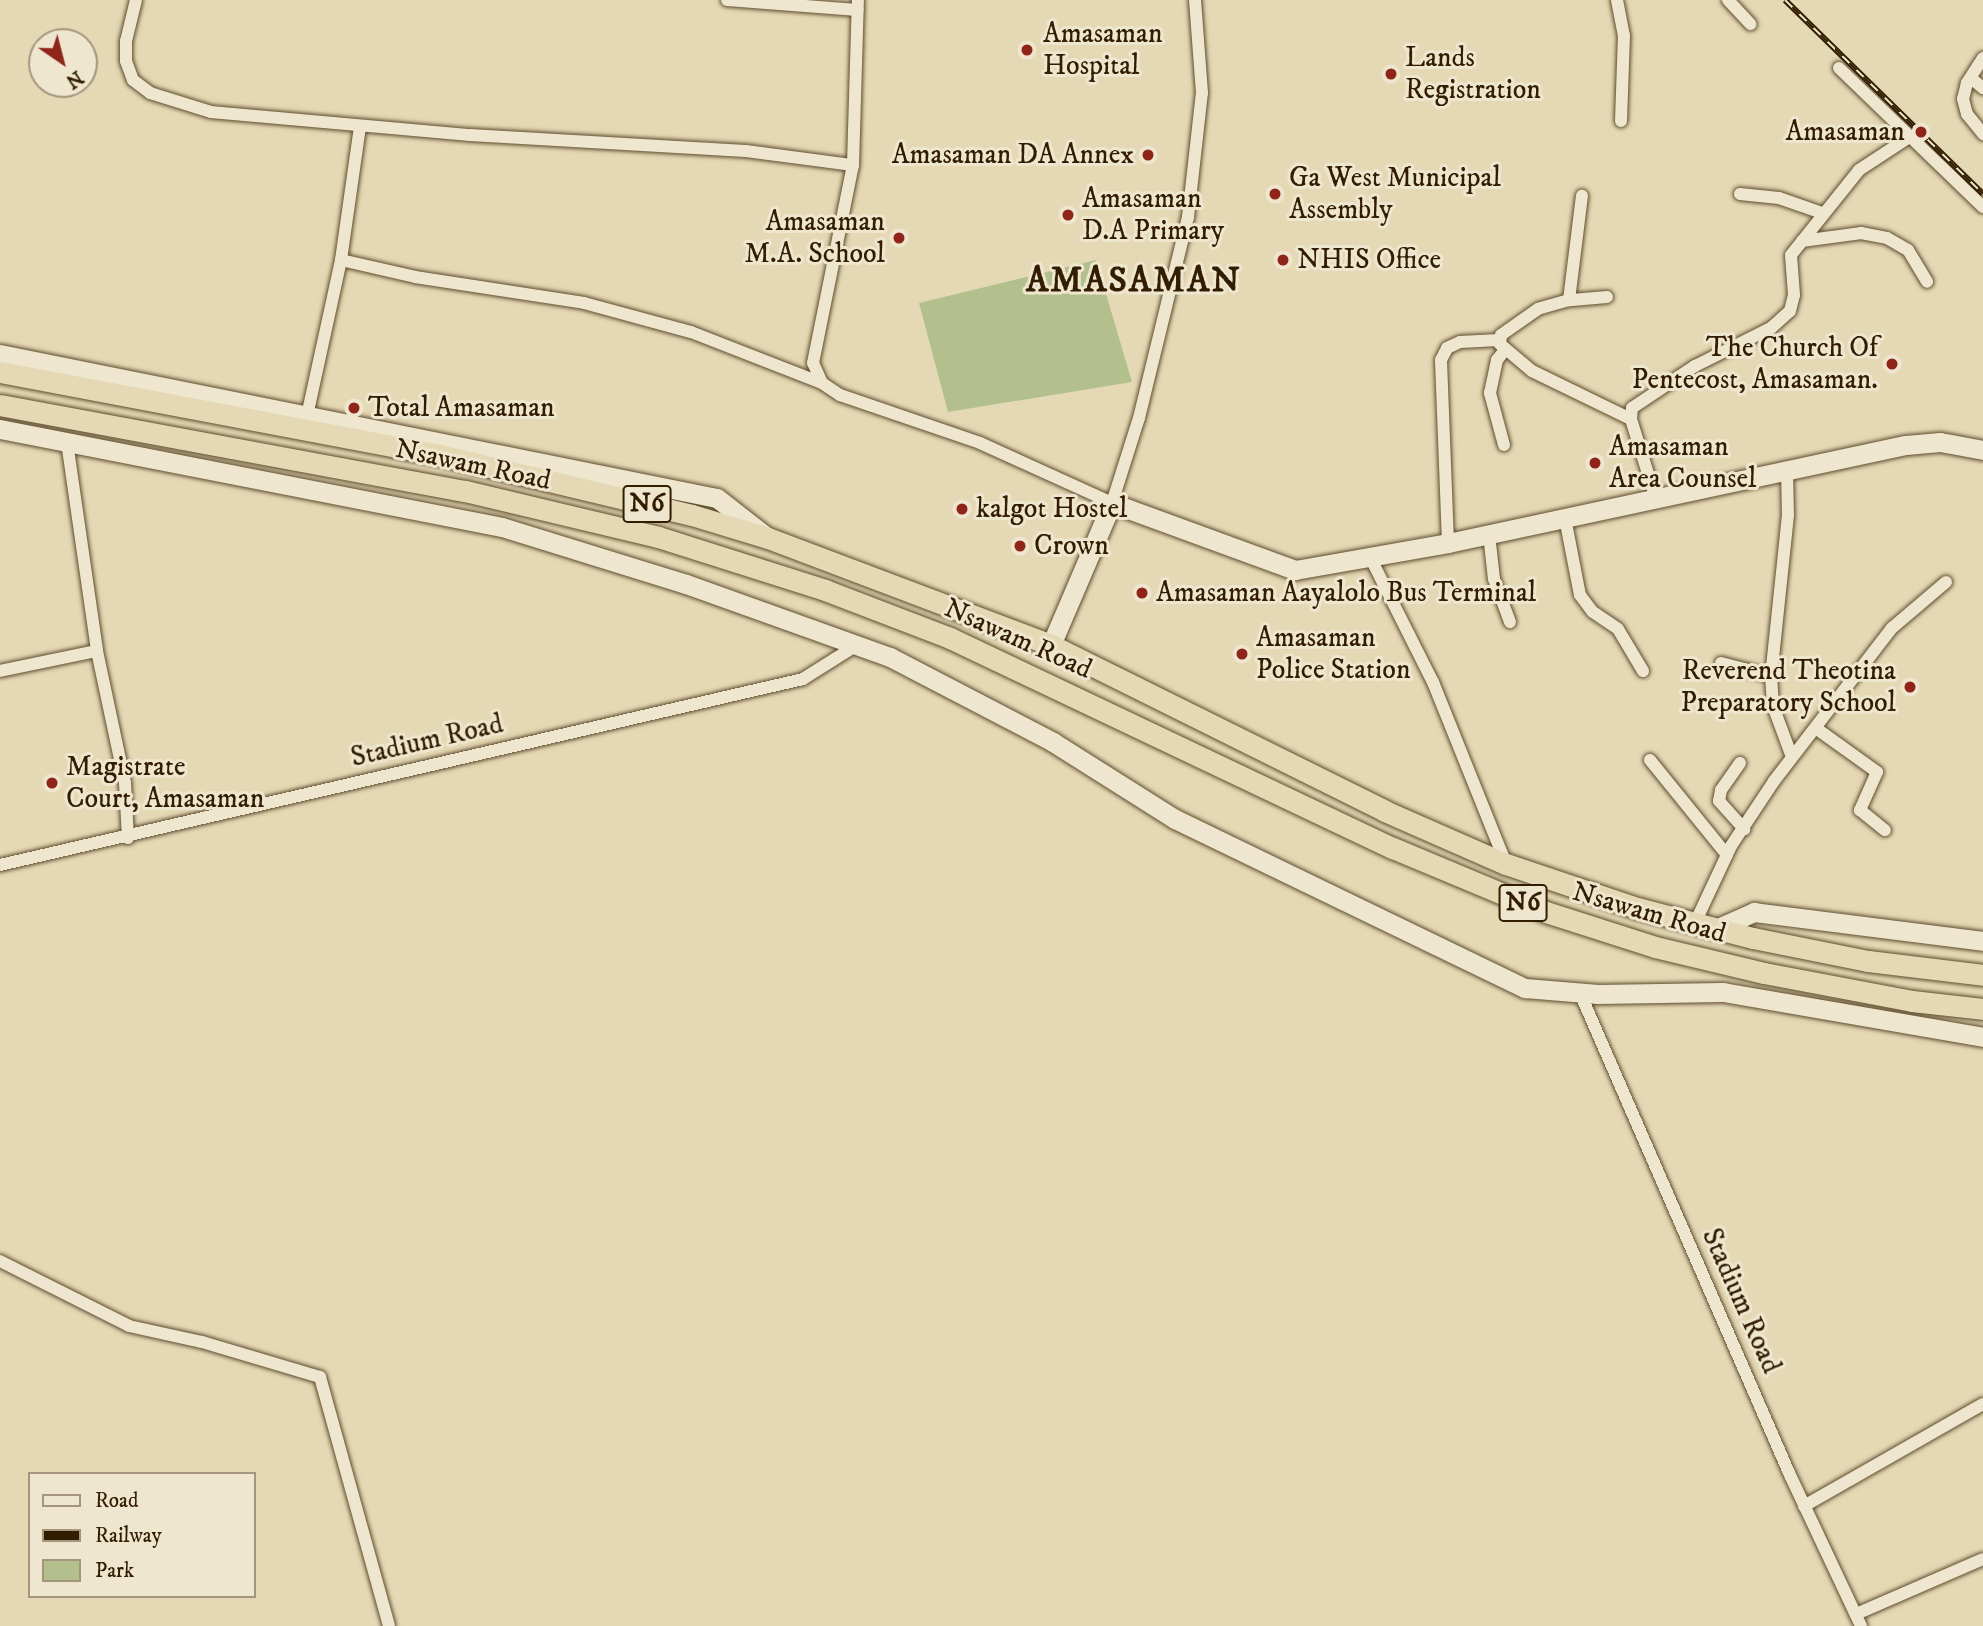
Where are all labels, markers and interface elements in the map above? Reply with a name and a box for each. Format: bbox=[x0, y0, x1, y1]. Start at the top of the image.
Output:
place label: Amasaman Hospital bbox=[1043, 17, 1163, 83]
north arrow bbox=[28, 28, 98, 98]
marker: Amasaman Hospital bbox=[1017, 40, 1037, 60]
place label: Lands Registration bbox=[1405, 41, 1541, 107]
text: N bbox=[61, 65, 87, 93]
marker: Lands Registration bbox=[1383, 66, 1399, 82]
place label: Amasaman bbox=[1785, 115, 1905, 149]
marker: Amasaman bbox=[1911, 122, 1931, 142]
place label: Amasaman DA Annex bbox=[892, 138, 1134, 172]
marker: Amasaman DA Annex bbox=[1140, 147, 1156, 163]
place label: Ga West Municipal Assembly bbox=[1289, 161, 1501, 227]
place label: Amasaman D.A Primary bbox=[1082, 182, 1224, 248]
marker: Ga West Municipal Assembly bbox=[1267, 186, 1283, 202]
place label: Amasaman M.A. School bbox=[744, 205, 885, 271]
marker: Amasaman D.A Primary bbox=[1060, 207, 1076, 223]
marker: Amasaman M.A. School bbox=[891, 230, 907, 246]
place label: NHIS Office bbox=[1297, 243, 1441, 277]
marker: NHIS Office bbox=[1275, 252, 1291, 268]
district label: AMASAMAN bbox=[1027, 260, 1241, 302]
place label: The Church Of Pentecost, Amasaman. bbox=[1632, 331, 1878, 397]
marker: The Church Of Pentecost, Amasaman. bbox=[1884, 356, 1900, 372]
place label: Total Amasaman bbox=[368, 391, 555, 425]
marker: Total Amasaman bbox=[346, 400, 362, 416]
place label: Amasaman Area Counsel bbox=[1609, 430, 1756, 496]
street label: Nsawam Road bbox=[392, 432, 554, 498]
marker: Amasaman Area Counsel bbox=[1587, 455, 1603, 471]
road number: N6 bbox=[622, 482, 672, 526]
place label: kalgot Hostel bbox=[976, 492, 1127, 526]
marker: kalgot Hostel bbox=[954, 501, 970, 517]
place label: Crown bbox=[1034, 529, 1109, 563]
marker: Crown bbox=[1012, 538, 1028, 554]
place label: Amasaman Aayalolo Bus Terminal bbox=[1156, 576, 1536, 610]
marker: Amasaman Aayalolo Bus Terminal bbox=[1134, 585, 1150, 601]
street label: Nsawam Road bbox=[939, 591, 1097, 687]
place label: Amasaman Police Station bbox=[1256, 621, 1411, 687]
marker: Amasaman Police Station bbox=[1234, 646, 1250, 662]
place label: Reverend Theotina Preparatory School bbox=[1680, 654, 1896, 720]
marker: Reverend Theotina Preparatory School bbox=[1902, 679, 1918, 695]
street label: Stadium Road bbox=[348, 707, 506, 775]
place label: Magistrate Court, Amasaman bbox=[66, 750, 264, 816]
marker: Magistrate Court, Amasaman bbox=[44, 775, 60, 791]
street label: Nsawam Road bbox=[1568, 875, 1730, 951]
road number: N6 bbox=[1498, 880, 1548, 926]
street label: Stadium Road bbox=[1694, 1223, 1788, 1379]
legend bbox=[28, 1472, 256, 1598]
text: Road bbox=[95, 1488, 139, 1514]
text: Railway bbox=[95, 1523, 162, 1549]
text: Park bbox=[95, 1558, 134, 1584]

